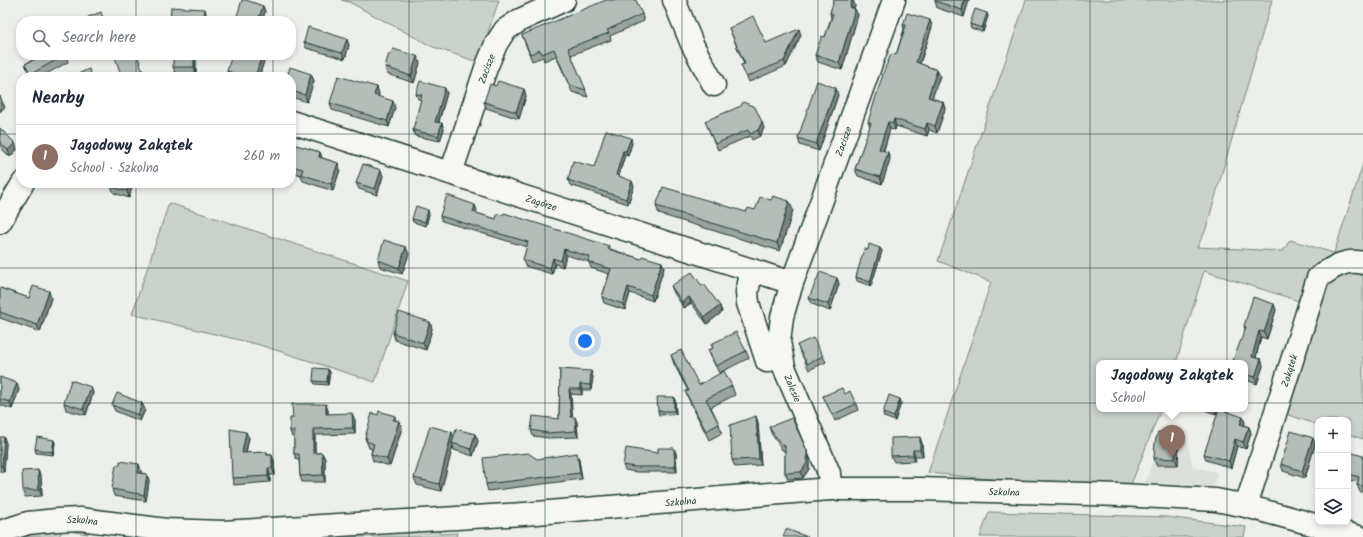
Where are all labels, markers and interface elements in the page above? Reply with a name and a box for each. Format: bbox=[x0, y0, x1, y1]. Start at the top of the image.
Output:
search box bbox=[16, 16, 296, 60]
text: Search here bbox=[62, 26, 136, 50]
icon: search bbox=[30, 27, 52, 49]
street label: Zacisze bbox=[474, 51, 500, 86]
text: Nearby bbox=[32, 85, 84, 112]
street label: Zacisze bbox=[831, 124, 857, 159]
text: Jagodowy Zakątek bbox=[70, 134, 192, 158]
text: 1 bbox=[43, 146, 47, 167]
text: 260 m bbox=[243, 146, 280, 167]
text: School · Szkolna bbox=[70, 158, 159, 179]
street label: Zagórze bbox=[523, 191, 559, 216]
your location bbox=[575, 331, 595, 351]
street label: Zakątek bbox=[1277, 352, 1302, 389]
popup bbox=[1096, 360, 1248, 412]
text: Jagodowy Zakątek bbox=[1111, 364, 1233, 388]
street label: Zalesie bbox=[779, 372, 805, 405]
text: School bbox=[1111, 388, 1146, 409]
map controls bbox=[1315, 417, 1351, 525]
button: + bbox=[1315, 417, 1351, 453]
pin: 1 bbox=[1159, 425, 1185, 458]
button: − bbox=[1315, 453, 1351, 489]
street label: Szkolna bbox=[988, 484, 1020, 501]
button: layers bbox=[1315, 489, 1351, 525]
street label: Szkolna bbox=[664, 493, 697, 511]
street label: Szkolna bbox=[66, 512, 99, 530]

